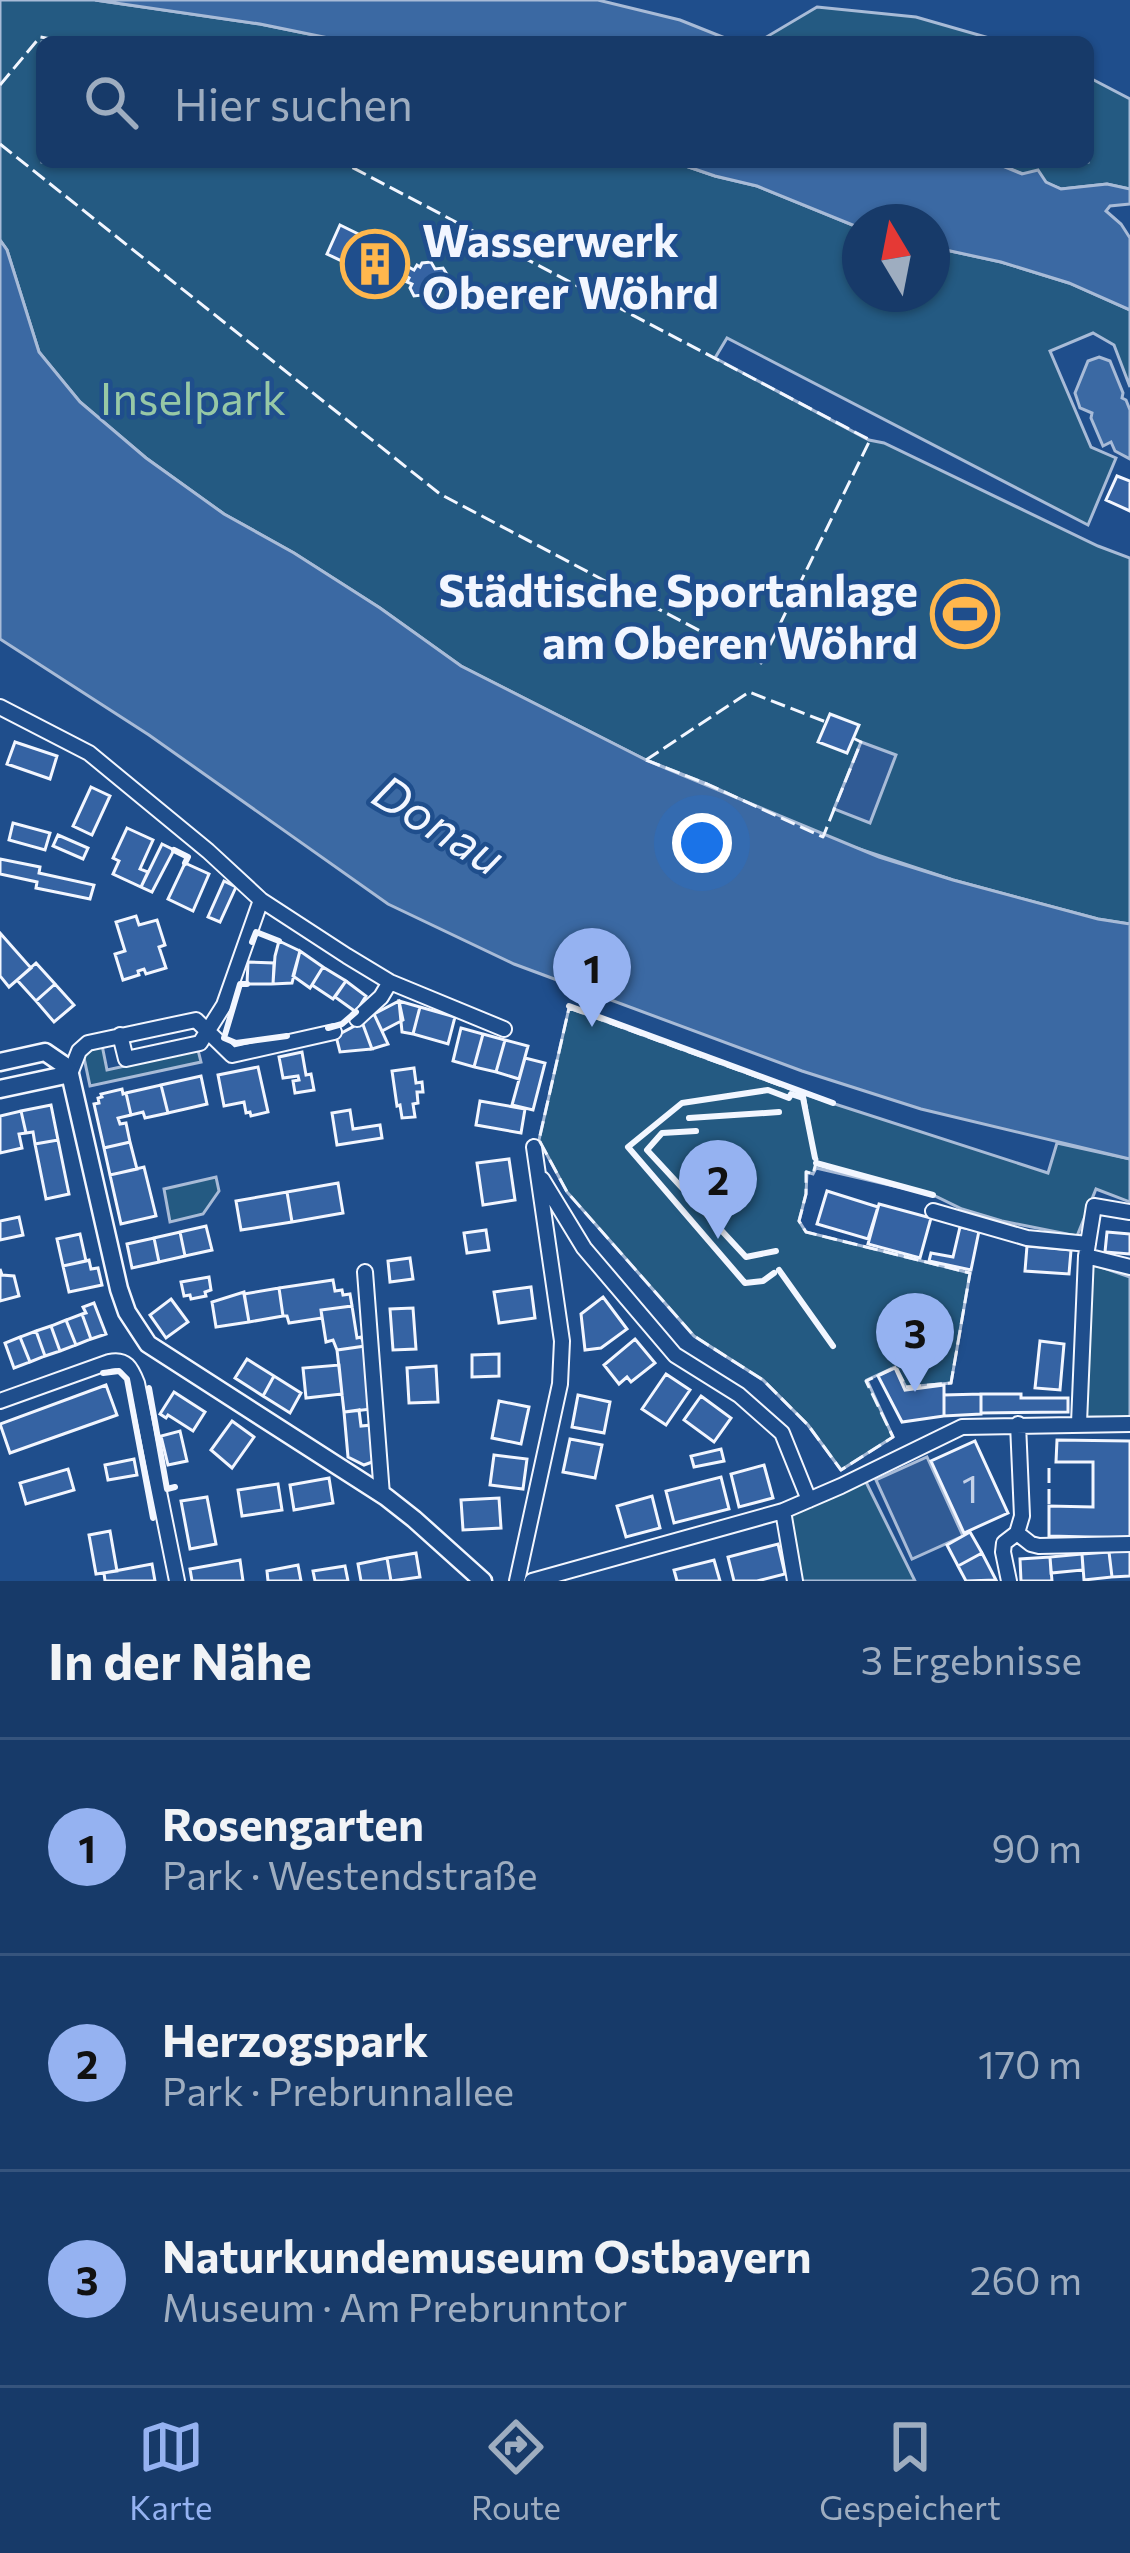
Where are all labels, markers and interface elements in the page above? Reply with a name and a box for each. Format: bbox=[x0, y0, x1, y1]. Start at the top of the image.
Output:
search box bbox=[36, 36, 1094, 168]
icon: search bbox=[78, 69, 144, 135]
text: Hier suchen bbox=[174, 75, 413, 130]
north arrow bbox=[842, 204, 950, 312]
place label: Wasserwerk Oberer Wöhrd bbox=[422, 211, 719, 318]
building icon: Wasserwerk Oberer Wöhrd bbox=[340, 229, 410, 299]
park label: Inselpark bbox=[100, 369, 286, 424]
place label: Städtische Sportanlage am Oberen Wöhrd bbox=[438, 561, 918, 668]
sports icon: Städtische Sportanlage am Oberen Wöhrd bbox=[930, 579, 1000, 649]
water label: Donau bbox=[364, 760, 516, 886]
your location bbox=[672, 813, 732, 873]
pin: 1 bbox=[553, 928, 631, 1027]
pin: 2 bbox=[679, 1140, 757, 1239]
pin: 3 bbox=[876, 1293, 954, 1392]
house number: 1 bbox=[962, 1463, 978, 1511]
text: In der Nähe bbox=[48, 1628, 312, 1691]
text: 3 Ergebnisse bbox=[861, 1635, 1082, 1683]
text: Rosengarten bbox=[162, 1795, 424, 1850]
text: 1 bbox=[78, 1823, 96, 1871]
text: 90 m bbox=[991, 1823, 1082, 1871]
text: Park · Westendstraße bbox=[162, 1850, 538, 1898]
text: Herzogspark bbox=[162, 2011, 428, 2066]
text: 2 bbox=[76, 2039, 98, 2087]
text: 170 m bbox=[978, 2039, 1082, 2087]
text: Park · Prebrunnallee bbox=[162, 2066, 514, 2114]
text: Naturkundemuseum Ostbayern bbox=[162, 2227, 812, 2282]
text: 3 bbox=[76, 2255, 98, 2303]
text: 260 m bbox=[970, 2255, 1082, 2303]
text: Museum · Am Prebrunntor bbox=[162, 2282, 627, 2330]
tab: Karte bbox=[129, 2414, 213, 2527]
tab: Route bbox=[471, 2414, 561, 2527]
tab: Gespeichert bbox=[819, 2414, 1001, 2527]

